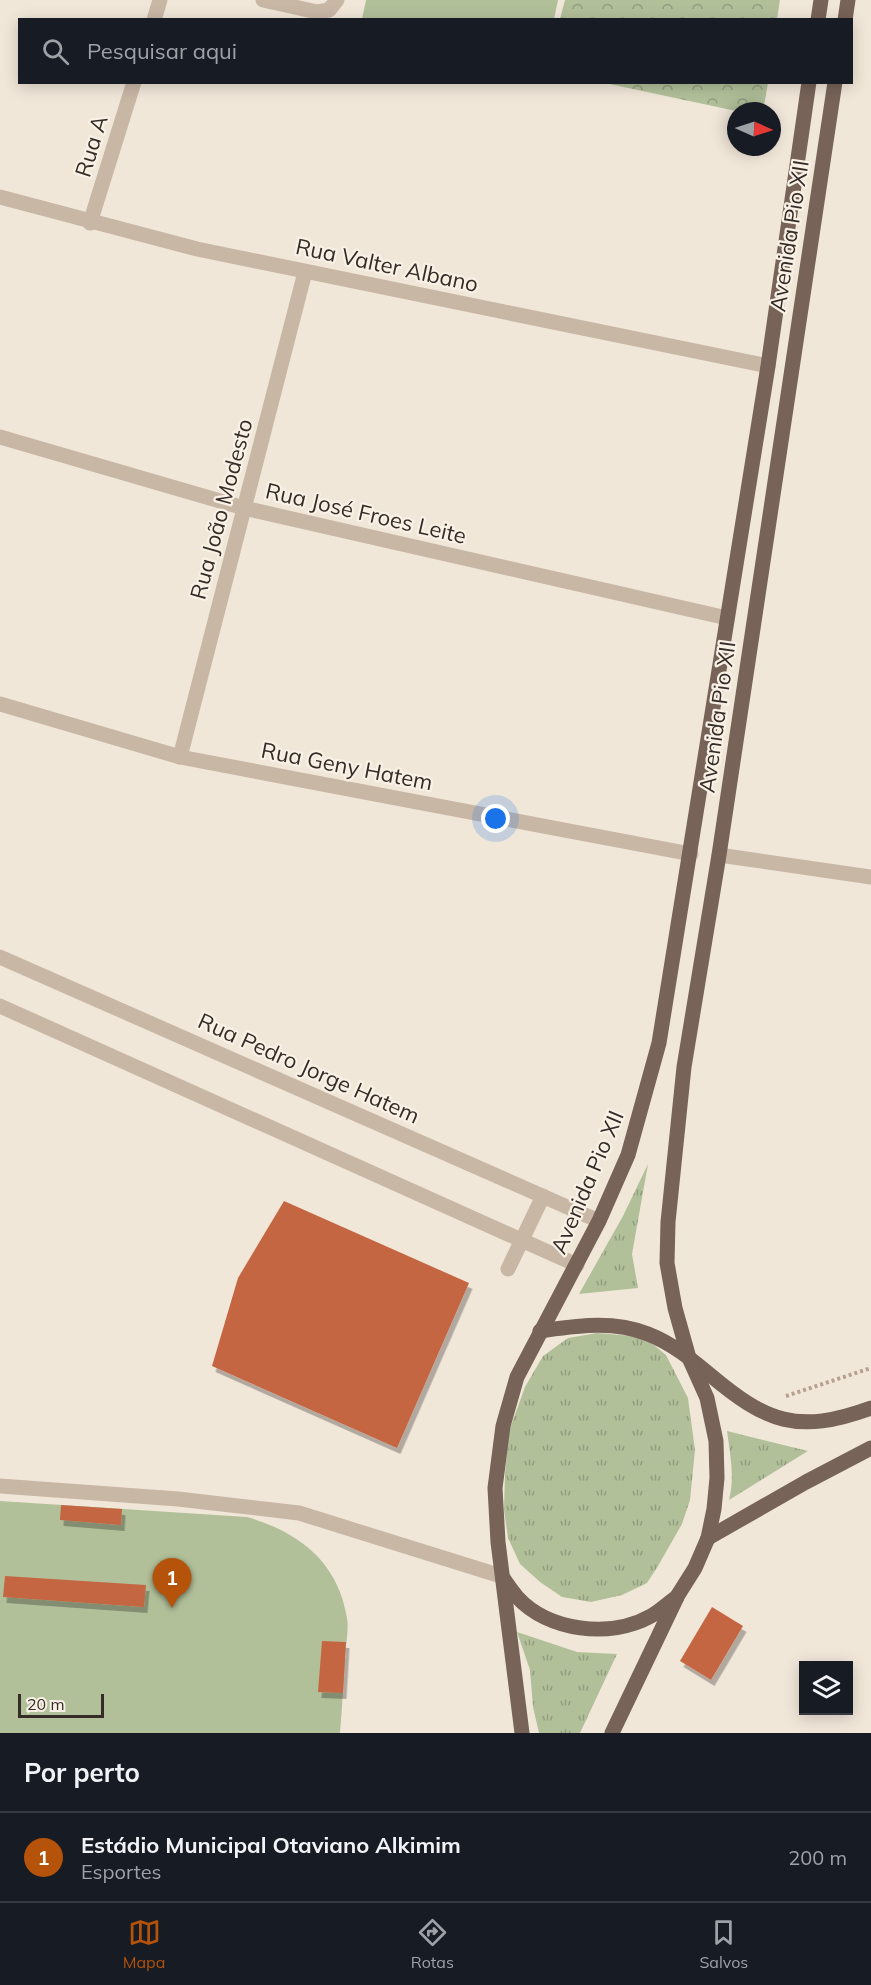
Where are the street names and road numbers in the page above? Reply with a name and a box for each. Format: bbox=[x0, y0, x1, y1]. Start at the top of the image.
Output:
street label: Rua A bbox=[68, 112, 114, 180]
street label: Avenida Pio XII bbox=[763, 158, 815, 314]
street label: Rua Valter Albano bbox=[293, 232, 481, 298]
street label: Rua João Modesto bbox=[183, 416, 259, 602]
street label: Rua José Froes Leite bbox=[263, 476, 469, 550]
street label: Avenida Pio XII bbox=[692, 639, 742, 795]
street label: Rua Geny Hatem bbox=[259, 736, 435, 796]
street label: Rua Pedro Jorge Hatem bbox=[194, 1006, 424, 1130]
street label: Avenida Pio XII bbox=[544, 1106, 630, 1258]

